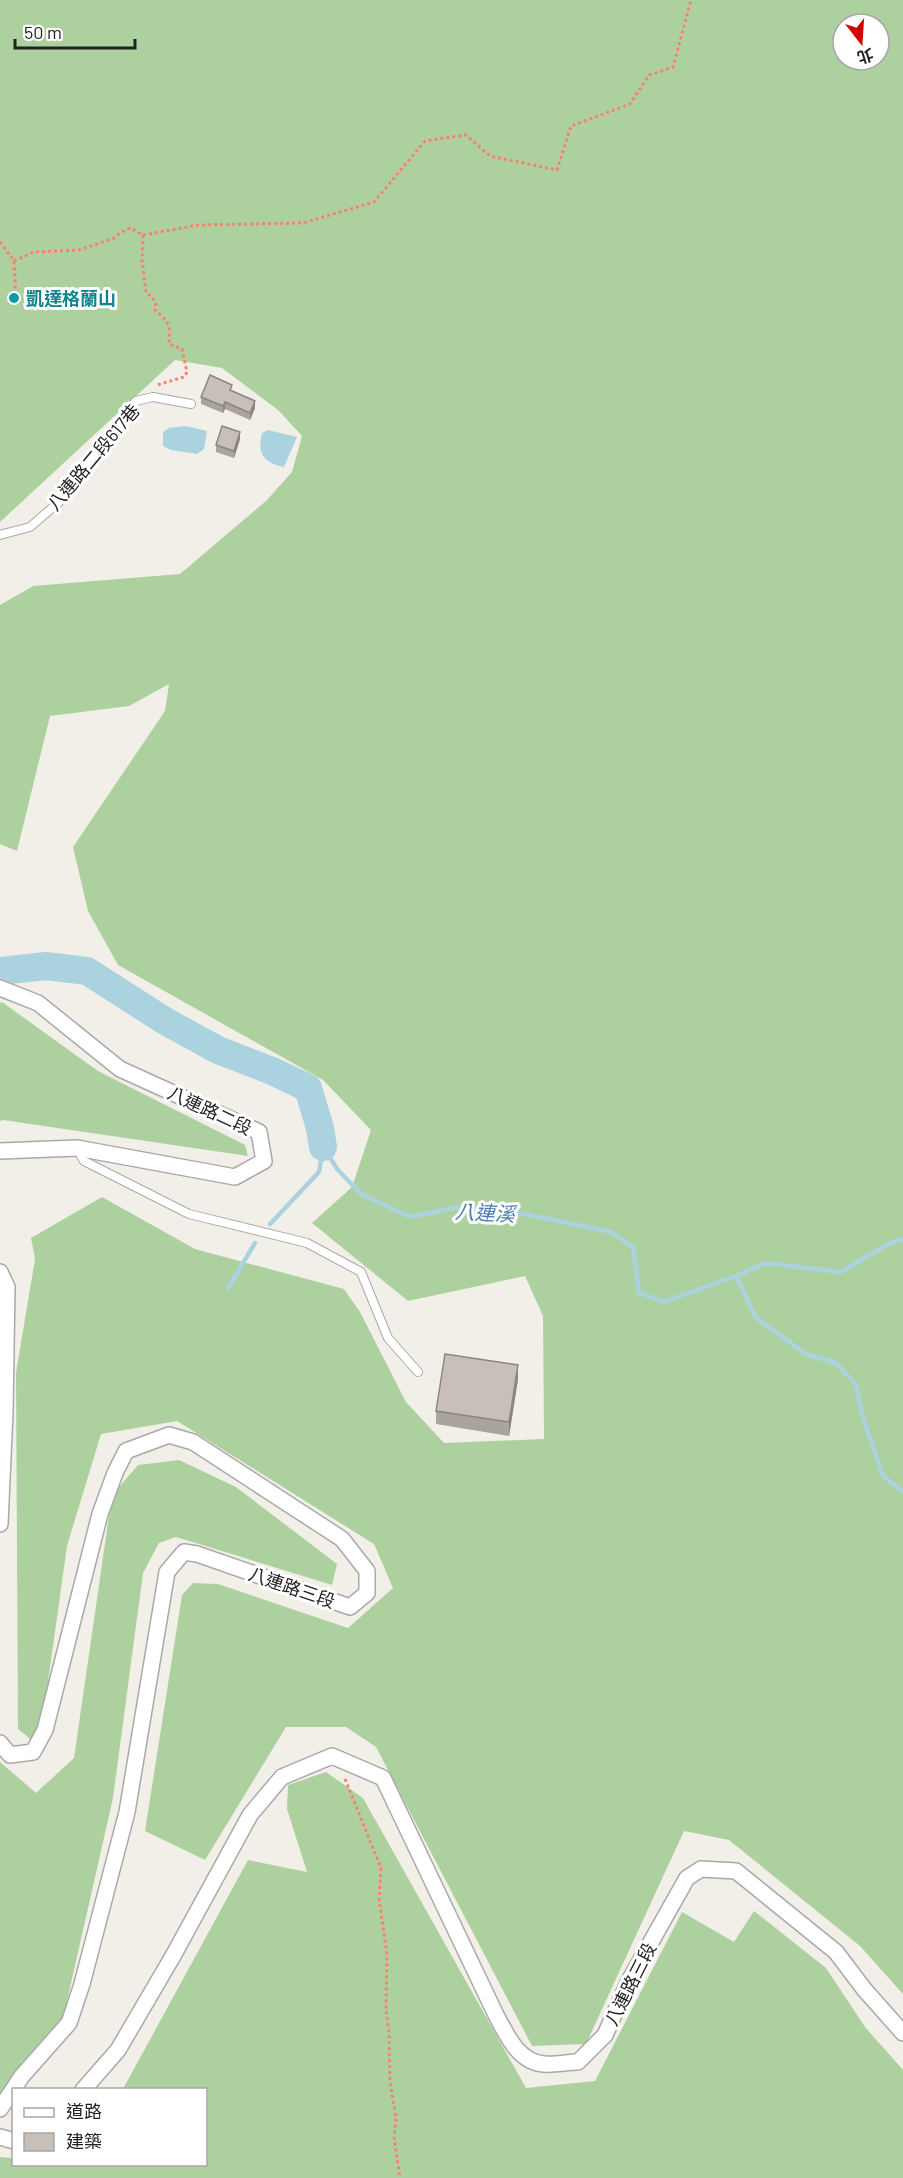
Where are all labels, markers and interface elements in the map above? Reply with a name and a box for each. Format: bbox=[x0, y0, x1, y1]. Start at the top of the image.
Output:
scale bar bbox=[15, 12, 135, 50]
north arrow bbox=[831, 12, 891, 72]
text: 50 m bbox=[24, 21, 62, 43]
text: 北 bbox=[855, 45, 876, 68]
place label: 凱達格蘭山 bbox=[26, 287, 116, 309]
marker: 凱達格蘭山 bbox=[7, 291, 21, 305]
street label: 八連路二段617巷 bbox=[42, 399, 144, 515]
street label: 八連路二段 bbox=[165, 1081, 255, 1139]
water label: 八連溪 bbox=[454, 1198, 519, 1226]
street label: 八連路三段 bbox=[246, 1562, 338, 1612]
street label: 八連路三段 bbox=[600, 1939, 660, 2029]
legend bbox=[12, 2088, 207, 2166]
text: 道路 bbox=[66, 2100, 102, 2122]
text: 建築 bbox=[66, 2130, 102, 2152]

